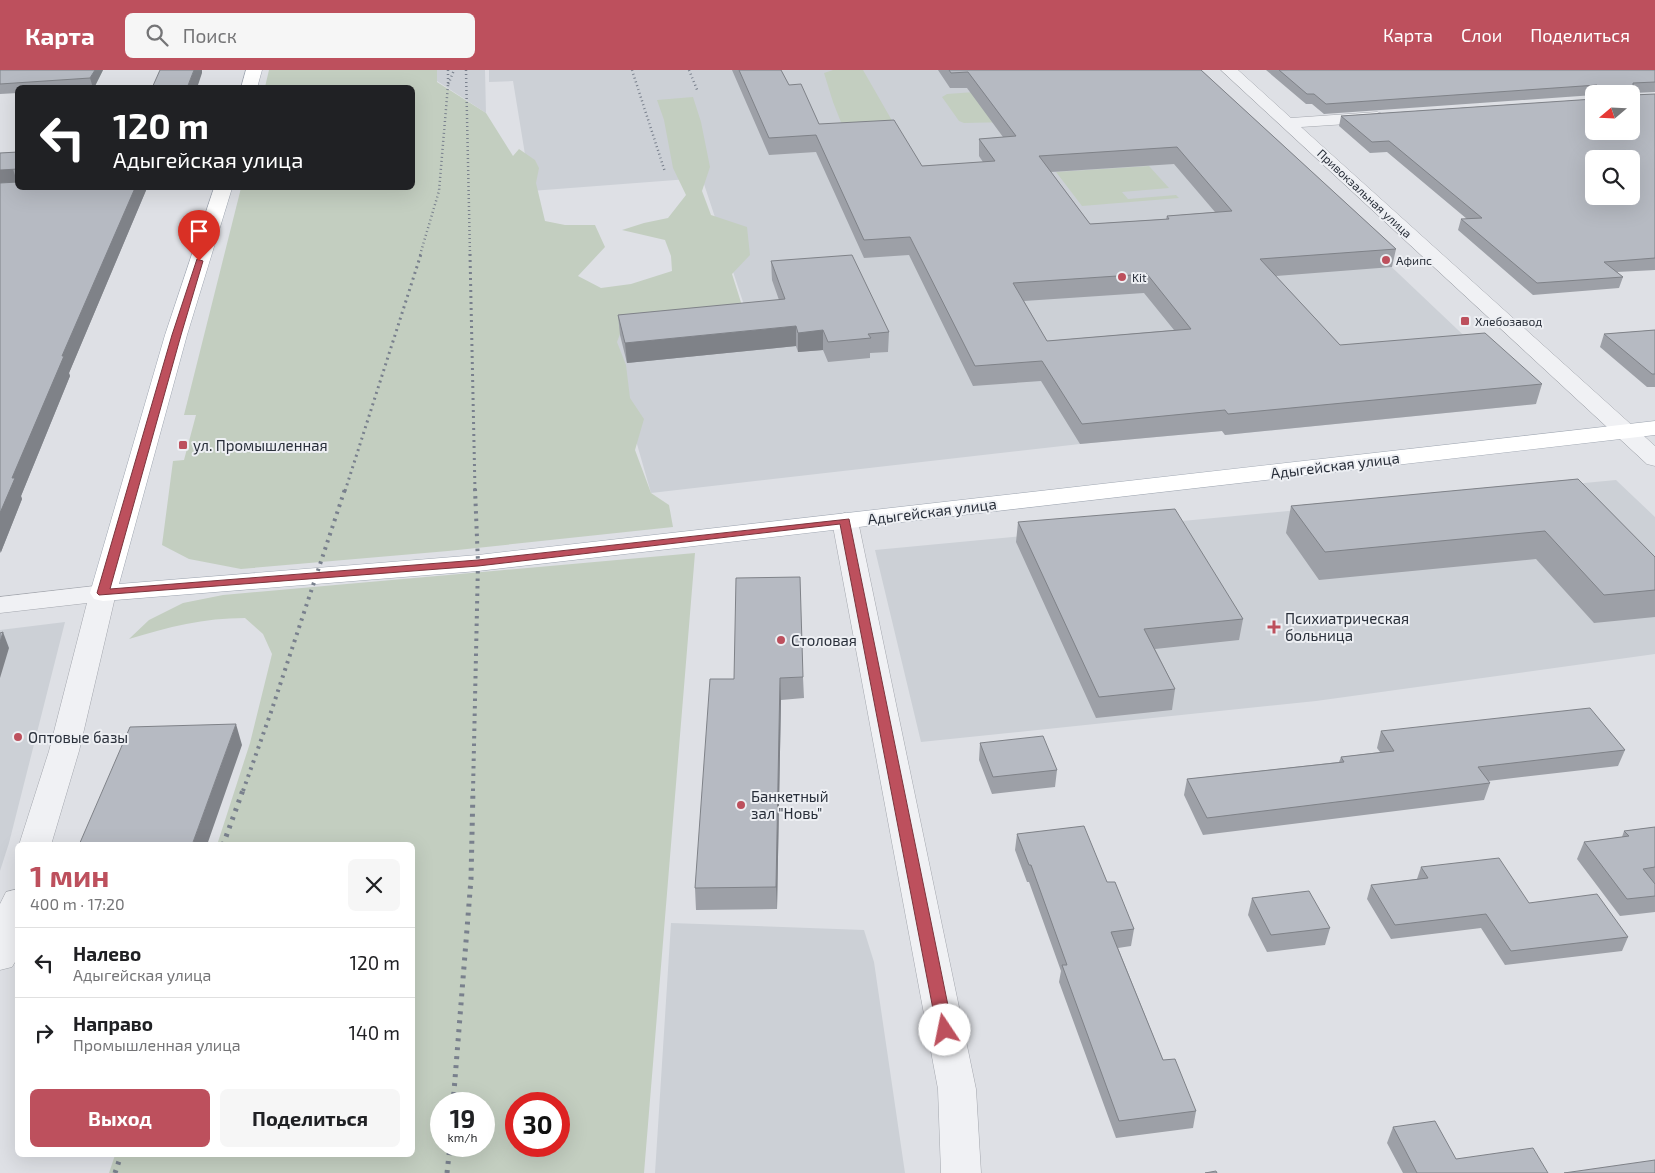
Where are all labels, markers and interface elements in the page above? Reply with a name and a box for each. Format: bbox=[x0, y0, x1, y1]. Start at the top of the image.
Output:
search box bbox=[125, 13, 475, 58]
text: Карта bbox=[25, 21, 95, 50]
icon: search bbox=[143, 21, 171, 49]
text: Поиск bbox=[183, 24, 237, 47]
text: Карта bbox=[1383, 24, 1433, 46]
text: Слои bbox=[1461, 24, 1502, 46]
text: Поделиться bbox=[1530, 24, 1630, 46]
north arrow bbox=[1585, 85, 1640, 140]
map controls bbox=[1585, 85, 1640, 205]
text: 120 m bbox=[113, 104, 209, 146]
icon: left bbox=[30, 105, 95, 170]
text: Адыгейская улица bbox=[113, 146, 303, 172]
street label: Привокзальная улица bbox=[1314, 146, 1415, 241]
button: search bbox=[1585, 150, 1640, 205]
pin bbox=[178, 210, 220, 261]
icon: arrive bbox=[185, 217, 213, 245]
place label: Афипс bbox=[1396, 253, 1432, 267]
marker: Афипс bbox=[1380, 254, 1392, 266]
place label: Kit bbox=[1132, 270, 1147, 284]
marker: Kit bbox=[1116, 271, 1128, 283]
place label: Хлебозавод bbox=[1475, 314, 1542, 328]
marker: Хлебозавод bbox=[1459, 315, 1471, 327]
place label: ул. Промышленная bbox=[193, 436, 328, 455]
marker: ул. Промышленная bbox=[177, 439, 189, 451]
street label: Адыгейская улица bbox=[1270, 448, 1401, 483]
street label: Адыгейская улица bbox=[867, 494, 998, 529]
place label: Психиатрическая больница bbox=[1285, 609, 1409, 644]
marker: Психиатрическая больница bbox=[1267, 620, 1281, 634]
place label: Столовая bbox=[791, 631, 857, 649]
marker: Столовая bbox=[775, 634, 787, 646]
place label: Оптовые базы bbox=[28, 728, 128, 746]
marker: Оптовые базы bbox=[12, 731, 24, 743]
place label: Банкетный зал "Новь" bbox=[751, 787, 828, 822]
marker: Банкетный зал "Новь" bbox=[735, 799, 747, 811]
text: 1 мин bbox=[30, 857, 109, 893]
button: close bbox=[348, 859, 400, 911]
text: 400 m · 17:20 bbox=[30, 894, 125, 913]
text: Налево bbox=[73, 942, 141, 965]
icon: left bbox=[30, 949, 58, 977]
text: 120 m bbox=[349, 951, 400, 974]
text: Адыгейская улица bbox=[73, 965, 211, 984]
position arrow bbox=[918, 1003, 970, 1055]
text: Направо bbox=[73, 1012, 153, 1035]
icon: right bbox=[30, 1019, 58, 1047]
text: 140 m bbox=[348, 1021, 400, 1044]
text: Промышленная улица bbox=[73, 1035, 241, 1054]
button: Выход bbox=[30, 1089, 210, 1147]
button: Поделиться bbox=[220, 1089, 400, 1147]
speed limit sign: 30 bbox=[505, 1092, 570, 1157]
text: 19 bbox=[450, 1103, 475, 1133]
text: km/h bbox=[448, 1130, 477, 1144]

